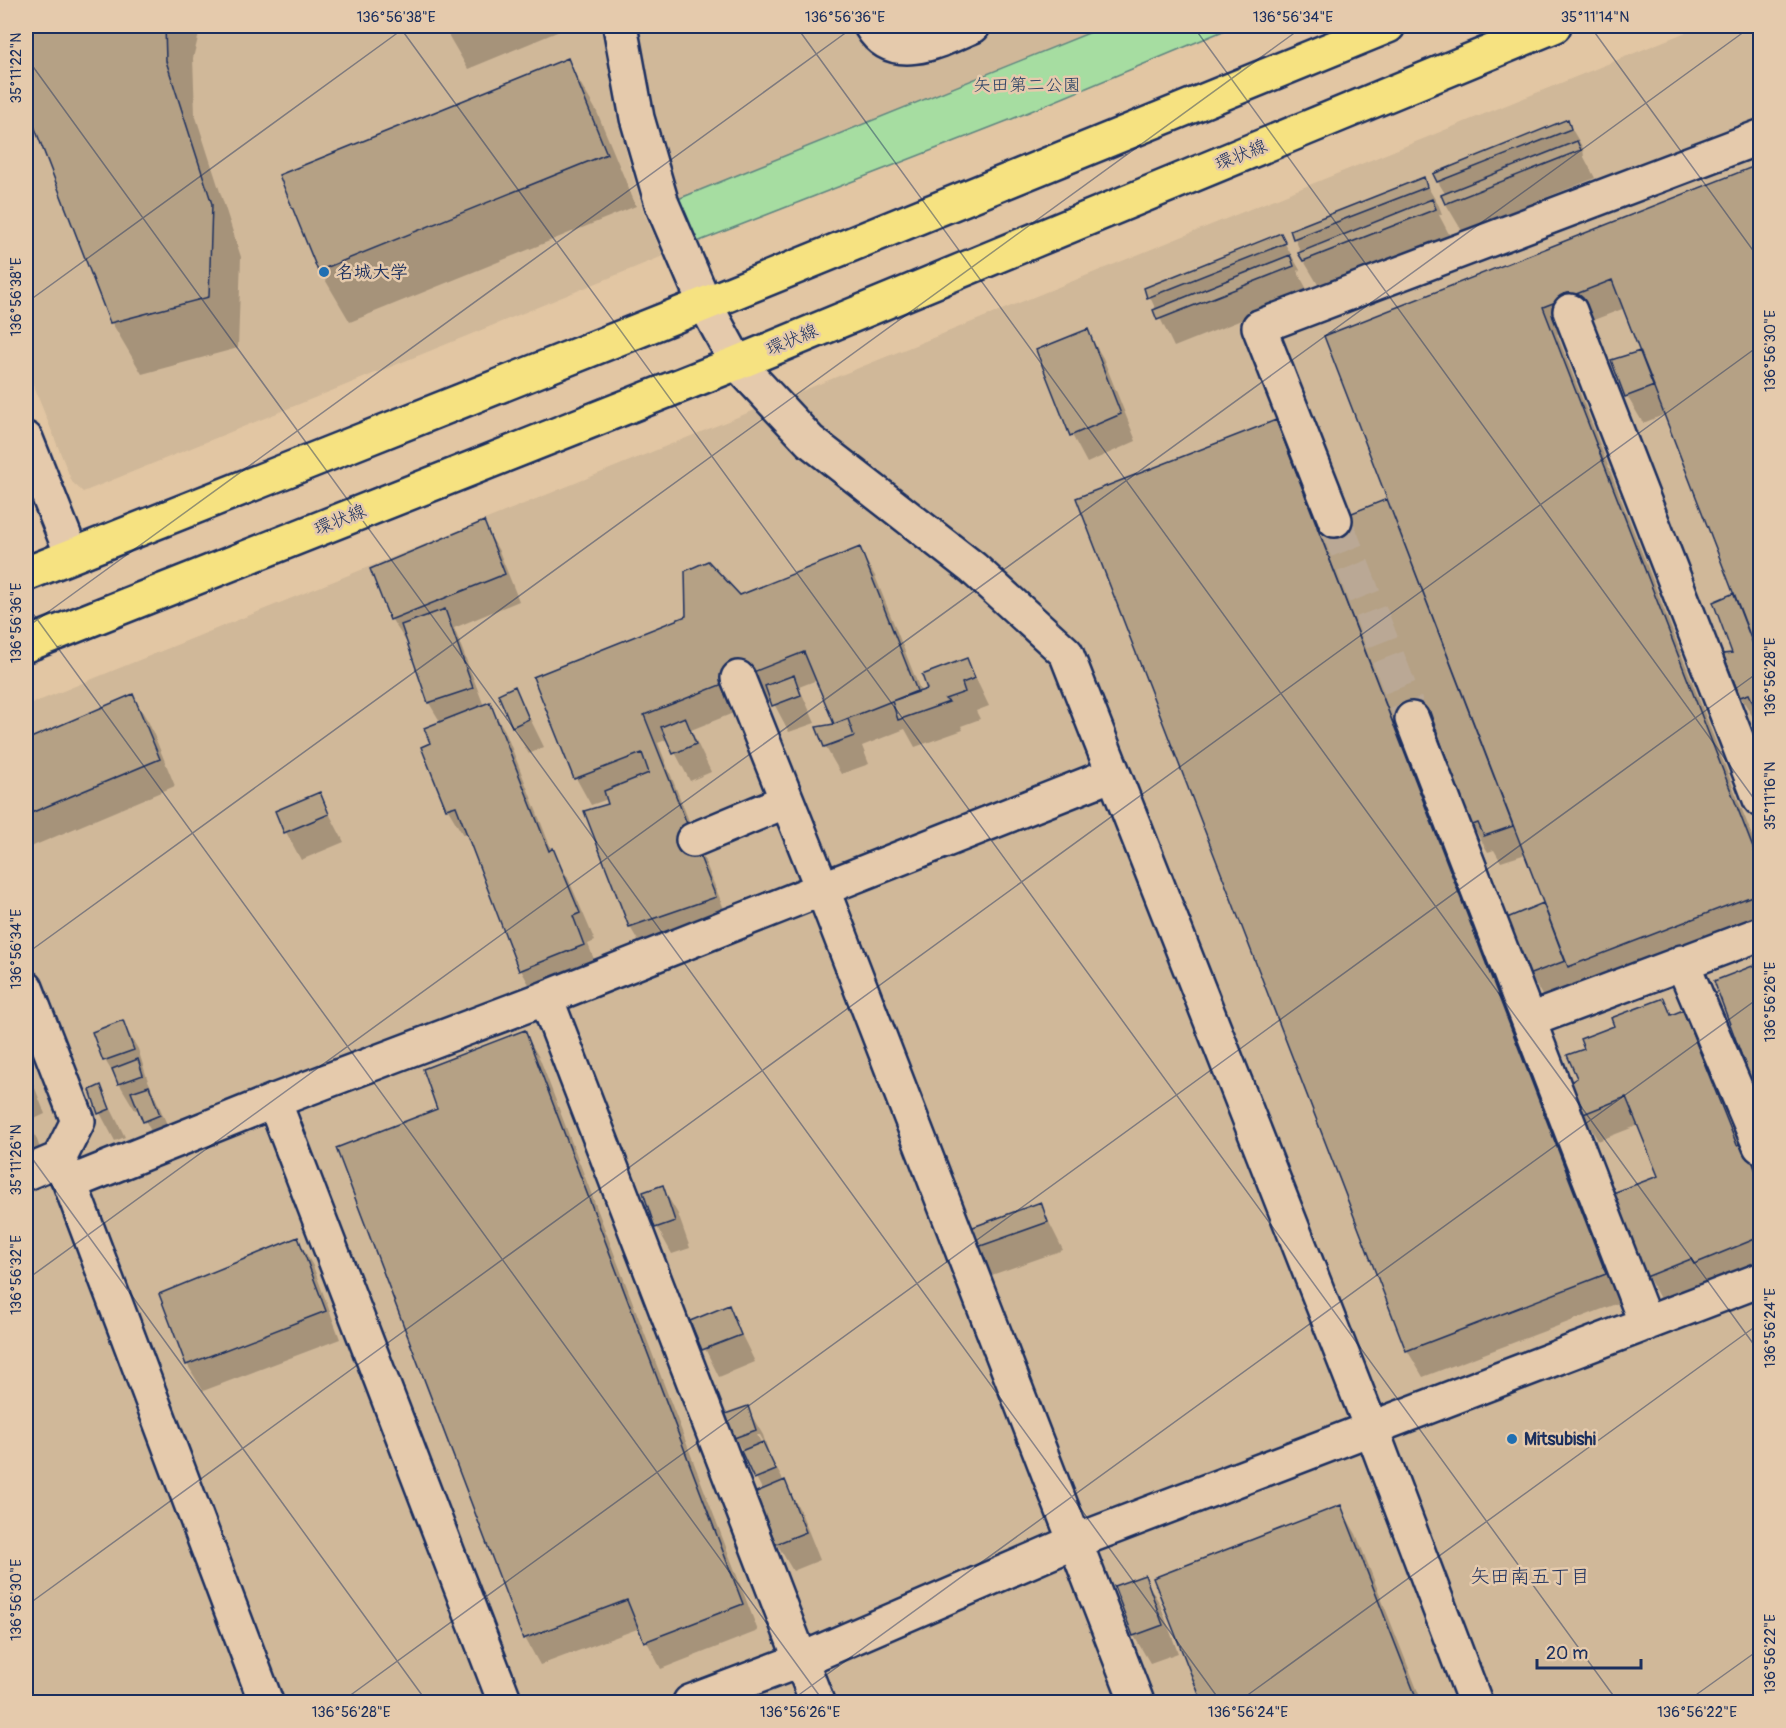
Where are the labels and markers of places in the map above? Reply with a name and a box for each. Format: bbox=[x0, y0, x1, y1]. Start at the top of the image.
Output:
place label: 名城大学 bbox=[336, 261, 408, 284]
marker: 名城大学 bbox=[317, 265, 331, 279]
place label: Mitsubishi bbox=[1524, 1428, 1596, 1451]
marker: Mitsubishi bbox=[1505, 1432, 1519, 1446]

